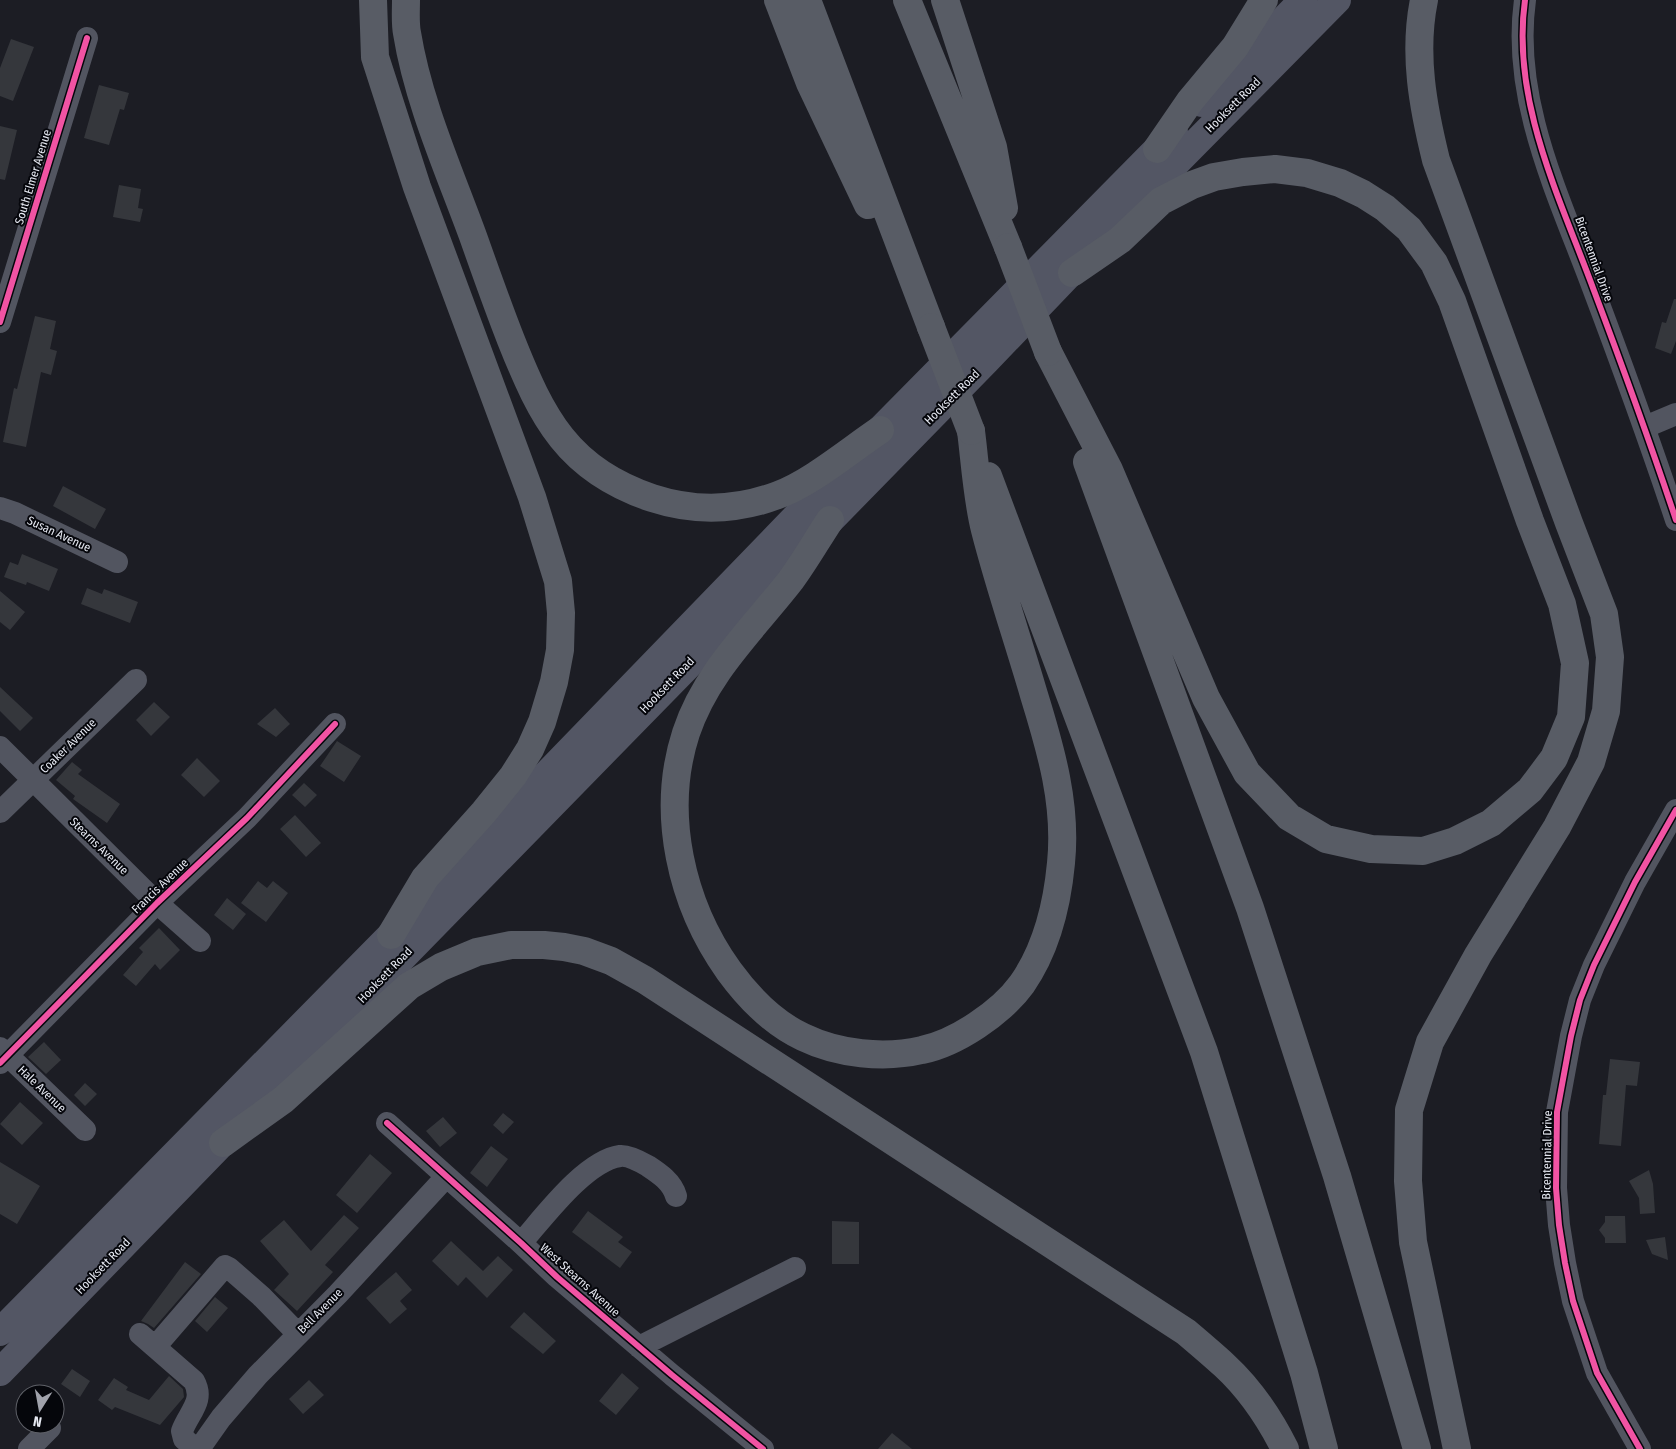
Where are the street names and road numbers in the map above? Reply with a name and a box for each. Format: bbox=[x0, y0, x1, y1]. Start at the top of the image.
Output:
street label: Hooksett Road bbox=[1203, 75, 1263, 135]
street label: South Elmer Avenue bbox=[12, 128, 54, 226]
street label: Bicentennial Drive bbox=[1572, 215, 1616, 303]
street label: Hooksett Road bbox=[922, 367, 982, 427]
street label: Susan Avenue bbox=[25, 513, 93, 555]
street label: Hooksett Road bbox=[637, 654, 697, 716]
street label: Coaker Avenue bbox=[37, 716, 99, 776]
street label: Stearns Avenue bbox=[67, 815, 131, 877]
street label: Francis Avenue bbox=[129, 856, 191, 916]
street label: Hooksett Road bbox=[355, 944, 415, 1006]
street label: Hale Avenue bbox=[15, 1063, 69, 1115]
street label: Bicentennial Drive bbox=[1539, 1110, 1555, 1200]
street label: Hooksett Road bbox=[73, 1235, 133, 1297]
street label: West Stearns Avenue bbox=[537, 1240, 623, 1320]
street label: Bell Avenue bbox=[295, 1286, 345, 1336]

